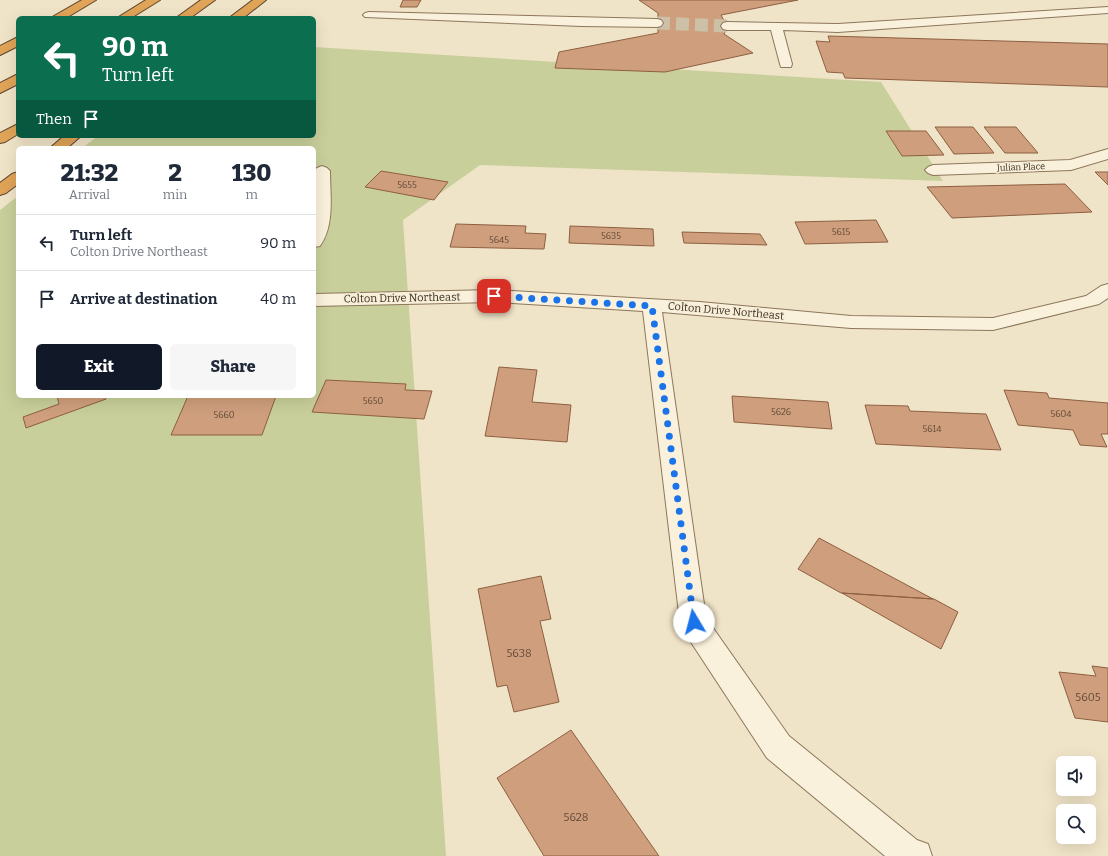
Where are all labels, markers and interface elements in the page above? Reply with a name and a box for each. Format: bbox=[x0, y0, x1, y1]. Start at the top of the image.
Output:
text: 90 m bbox=[102, 30, 168, 63]
icon: left bbox=[36, 32, 88, 84]
text: Turn left bbox=[102, 64, 174, 86]
icon: arrive bbox=[80, 108, 102, 130]
text: Then bbox=[36, 110, 72, 128]
text: 21:32 bbox=[60, 159, 118, 187]
text: 2 bbox=[168, 159, 182, 187]
text: 130 bbox=[232, 159, 272, 187]
street label: Julian Place bbox=[996, 161, 1045, 173]
house number: 5655 bbox=[397, 180, 417, 190]
text: Arrival bbox=[69, 187, 110, 202]
text: min bbox=[163, 187, 187, 202]
text: m bbox=[245, 187, 258, 202]
text: Turn left bbox=[70, 226, 132, 244]
house number: 5615 bbox=[832, 227, 850, 237]
house number: 5635 bbox=[601, 231, 621, 241]
icon: left bbox=[36, 232, 58, 254]
text: 90 m bbox=[260, 234, 296, 252]
house number: 5645 bbox=[489, 235, 509, 245]
text: Colton Drive Northeast bbox=[70, 244, 208, 259]
pin bbox=[477, 279, 511, 313]
icon: arrive bbox=[483, 285, 505, 307]
icon: arrive bbox=[36, 288, 58, 310]
text: Arrive at destination bbox=[70, 290, 217, 308]
text: 40 m bbox=[260, 290, 296, 308]
street label: Colton Drive Northeast bbox=[344, 290, 460, 306]
street label: Colton Drive Northeast bbox=[667, 299, 785, 323]
button: Exit bbox=[36, 344, 162, 390]
button: Share bbox=[170, 344, 296, 390]
house number: 5650 bbox=[363, 396, 383, 406]
house number: 5626 bbox=[771, 407, 791, 417]
house number: 5604 bbox=[1050, 409, 1072, 419]
house number: 5660 bbox=[213, 410, 235, 420]
house number: 5614 bbox=[923, 424, 942, 434]
position arrow bbox=[673, 601, 715, 643]
house number: 5638 bbox=[506, 647, 532, 660]
house number: 5605 bbox=[1075, 691, 1101, 704]
map controls bbox=[1056, 756, 1096, 844]
button: sound bbox=[1056, 756, 1096, 796]
button: search bbox=[1056, 804, 1096, 844]
house number: 5628 bbox=[564, 811, 588, 824]

